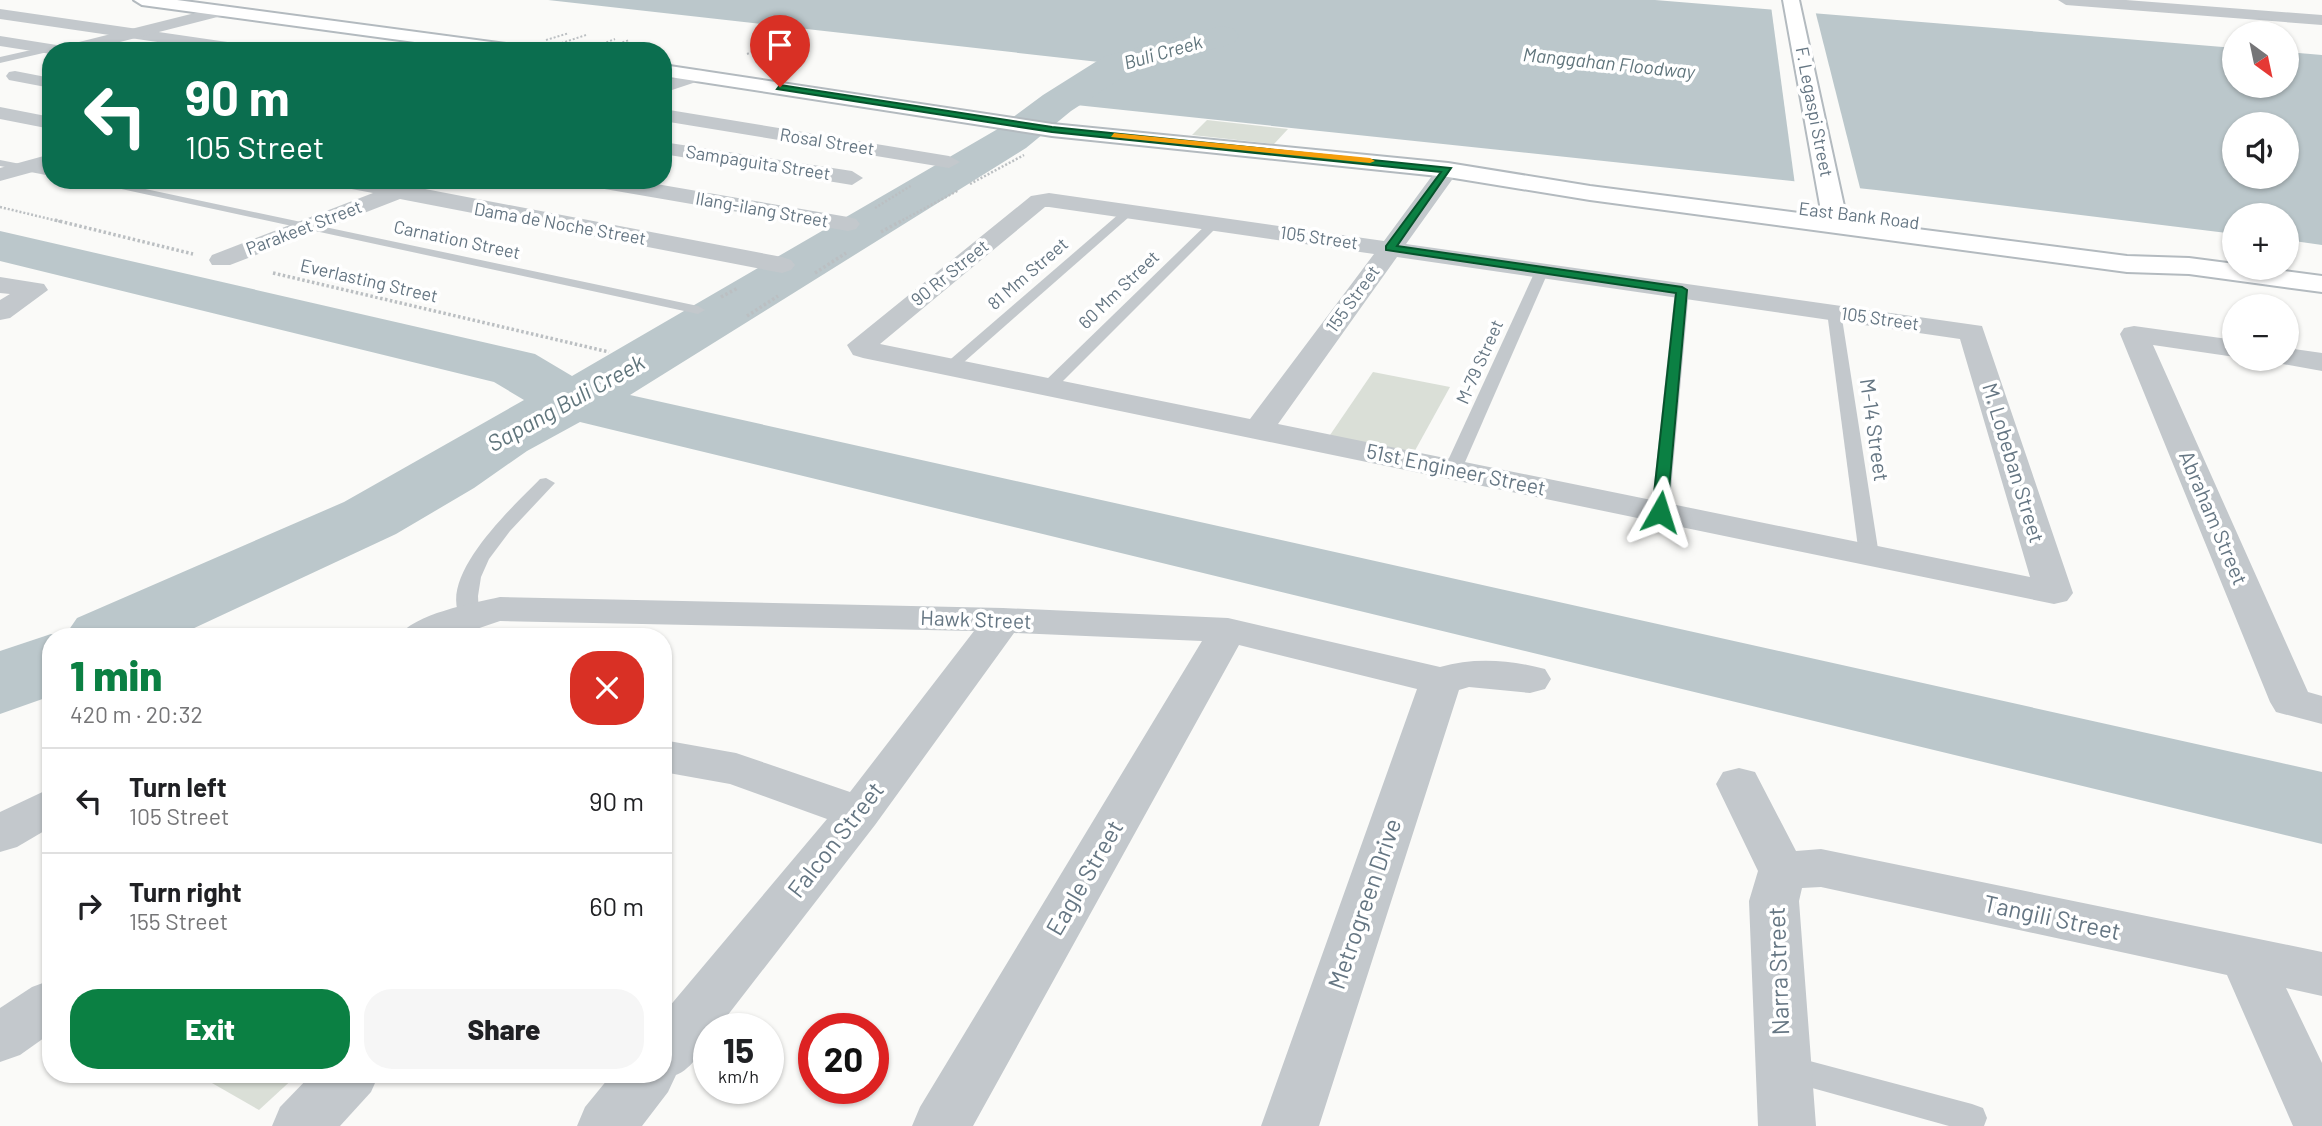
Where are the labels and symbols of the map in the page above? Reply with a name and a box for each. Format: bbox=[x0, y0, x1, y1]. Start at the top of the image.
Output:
pin bbox=[750, 15, 810, 87]
north arrow bbox=[2222, 21, 2300, 98]
water label: Buli Creek bbox=[1121, 29, 1205, 74]
water label: Manggahan Floodway bbox=[1522, 42, 1697, 83]
street label: F. Legaspi Street bbox=[1792, 45, 1838, 179]
street label: Rosal Street bbox=[778, 123, 876, 159]
street label: Sampaguita Street bbox=[684, 140, 832, 184]
street label: Ilang-ilang Street bbox=[694, 187, 830, 232]
street label: Parakeet Street bbox=[242, 195, 365, 259]
street label: Dama de Noche Street bbox=[473, 197, 648, 249]
street label: East Bank Road bbox=[1798, 197, 1921, 233]
street label: Carnation Street bbox=[392, 215, 522, 263]
street label: 105 Street bbox=[1279, 221, 1360, 253]
street label: 81 Mm Street bbox=[983, 232, 1072, 314]
street label: 90 Rr Street bbox=[906, 234, 993, 310]
street label: 60 Mm Street bbox=[1073, 245, 1163, 333]
street label: Everlasting Street bbox=[298, 254, 440, 307]
street label: 155 Street bbox=[1321, 261, 1384, 336]
street label: 105 Street bbox=[1840, 302, 1921, 334]
street label: M-79 Street bbox=[1451, 316, 1507, 407]
water label: Sapang Buli Creek bbox=[482, 347, 649, 457]
street label: M-14 Street bbox=[1856, 377, 1895, 483]
street label: M. Lobeban Street bbox=[1978, 380, 2051, 546]
street label: 51st Engineer Street bbox=[1364, 437, 1548, 500]
street label: Abraham Street bbox=[2175, 446, 2254, 588]
position arrow bbox=[1623, 475, 1697, 549]
street label: Hawk Street bbox=[920, 604, 1032, 633]
street label: Falcon Street bbox=[780, 775, 889, 903]
street label: Eagle Street bbox=[1039, 814, 1128, 940]
street label: Metrogreen Drive bbox=[1321, 814, 1406, 993]
street label: Tangili Street bbox=[1981, 888, 2124, 945]
street label: Narra Street bbox=[1761, 906, 1794, 1036]
speed limit sign: 20 bbox=[798, 1013, 889, 1104]

